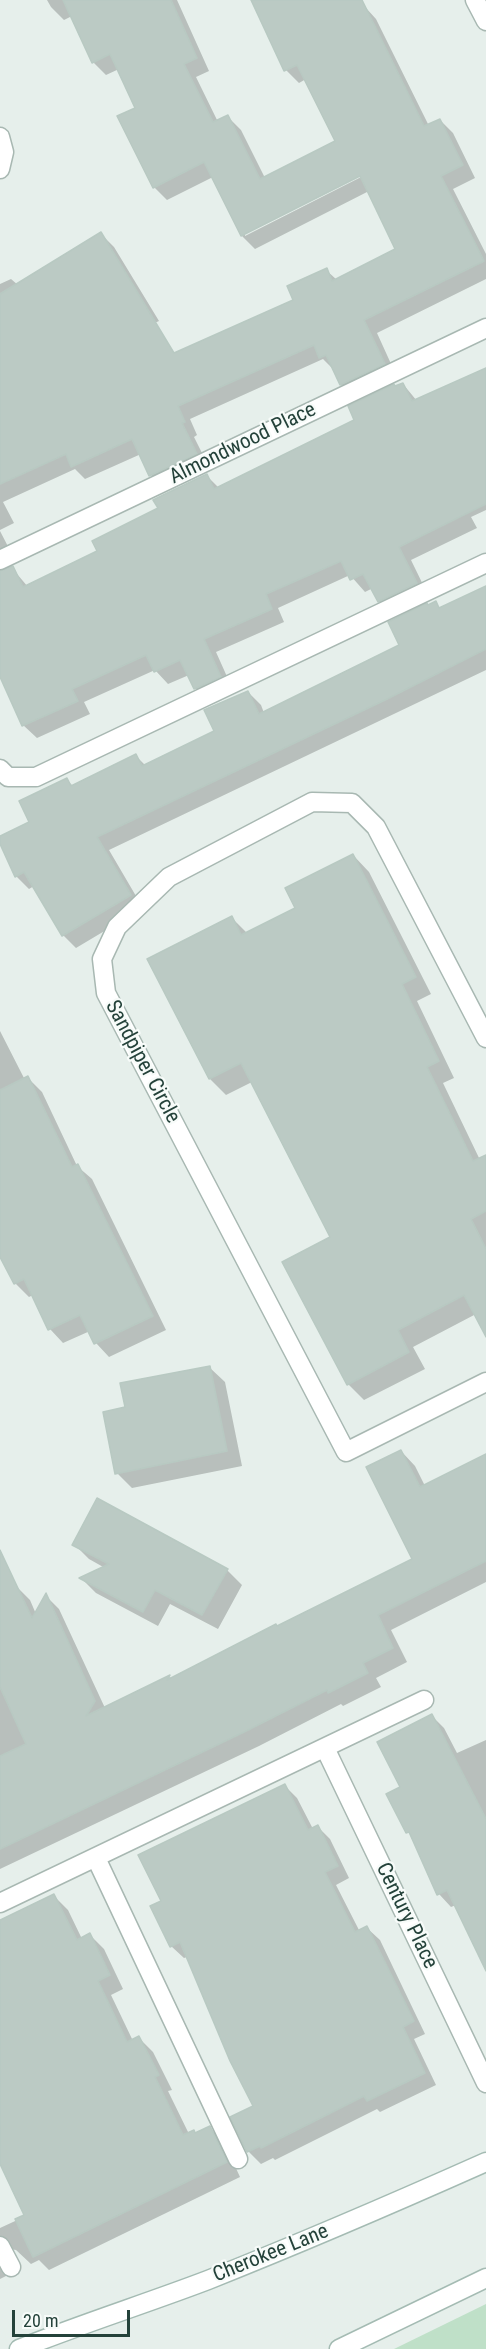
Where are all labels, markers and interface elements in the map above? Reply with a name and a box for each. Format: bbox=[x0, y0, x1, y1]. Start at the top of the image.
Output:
street label: Almondwood Place bbox=[166, 398, 320, 490]
street label: Sandpiper Circle bbox=[99, 996, 185, 1128]
street label: Century Place bbox=[370, 1859, 442, 1973]
street label: Cherokee Lane bbox=[210, 2219, 332, 2289]
scale bar bbox=[15, 2298, 134, 2336]
text: 20 m bbox=[23, 2310, 58, 2331]

